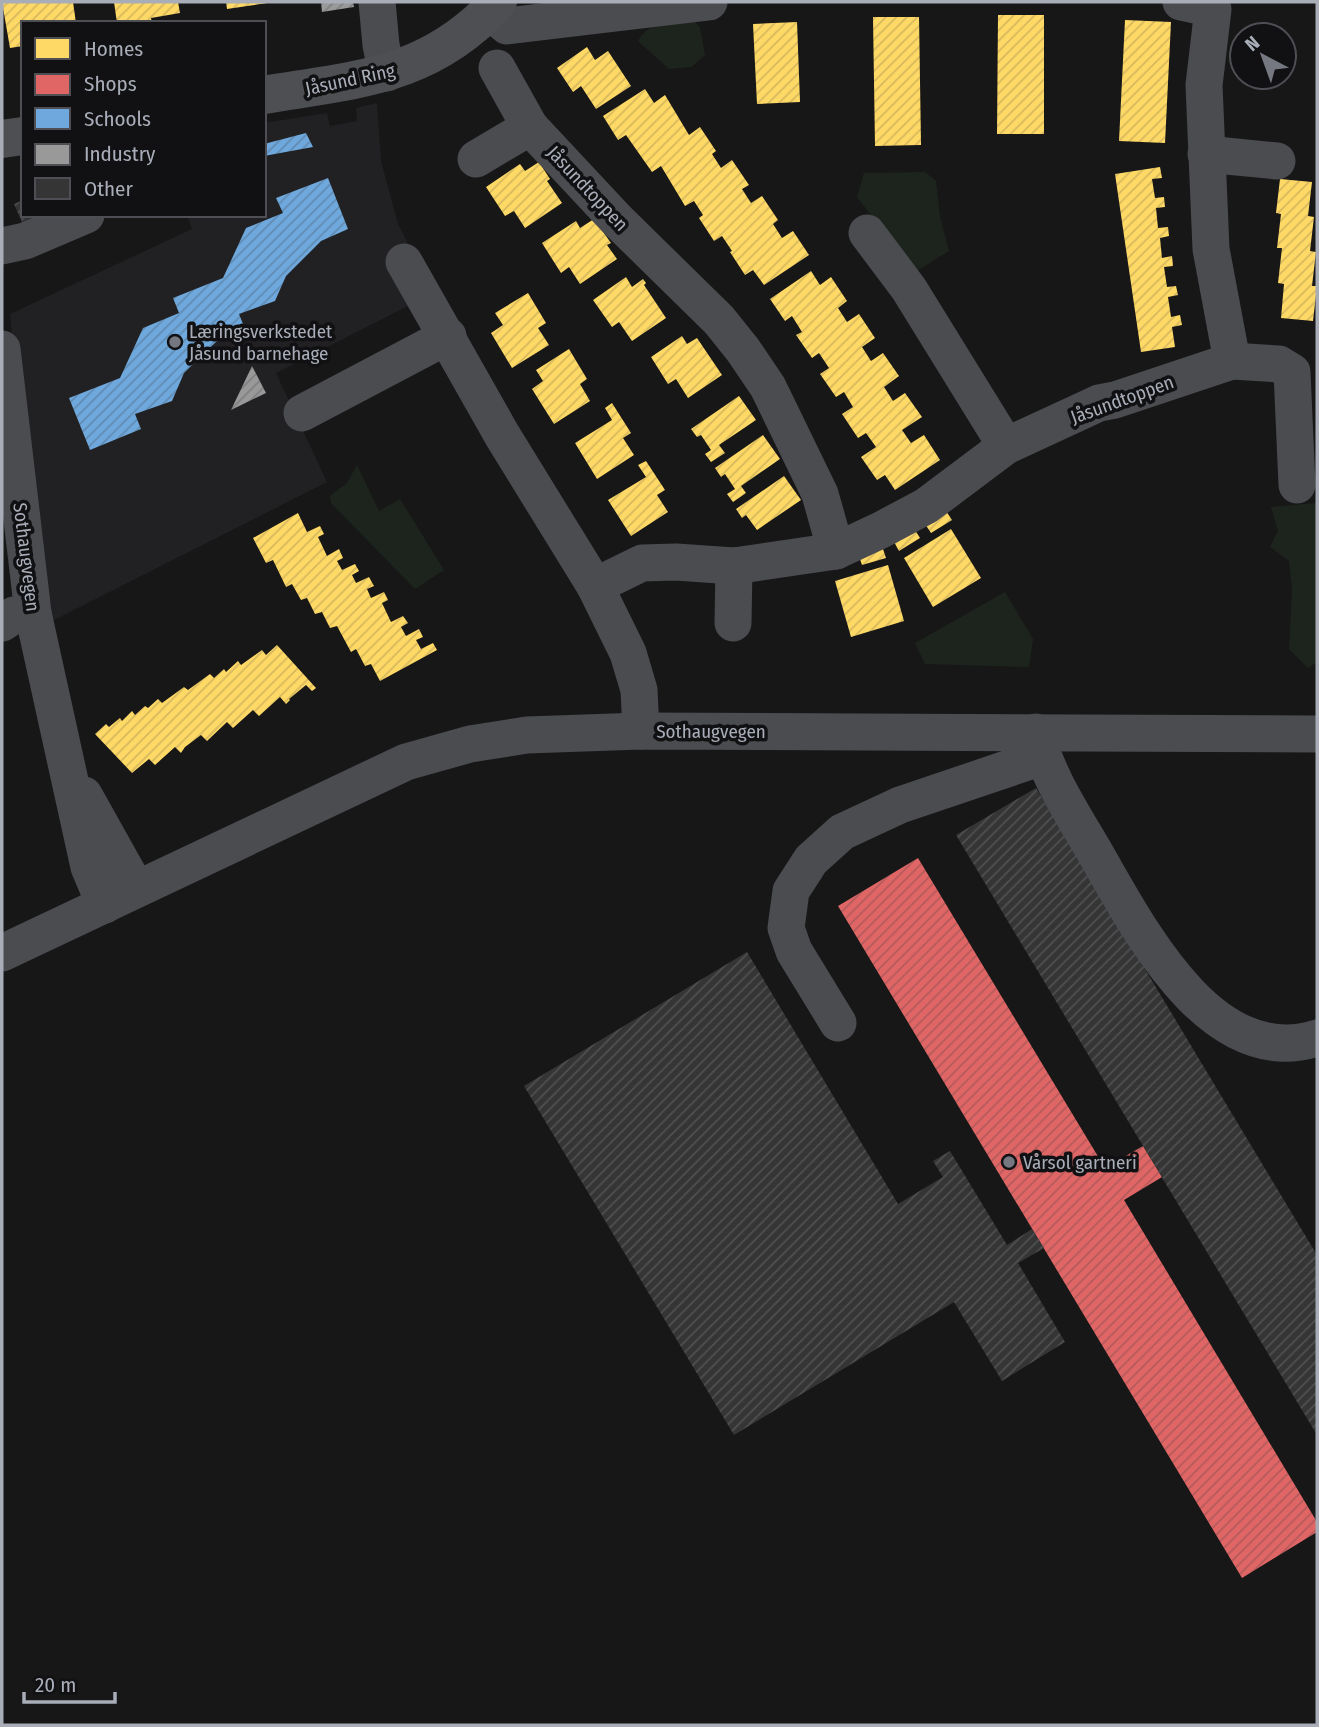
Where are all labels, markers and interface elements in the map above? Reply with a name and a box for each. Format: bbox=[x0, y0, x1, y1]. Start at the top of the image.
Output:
legend bbox=[21, 21, 266, 217]
north arrow bbox=[1228, 21, 1298, 91]
text: N bbox=[1240, 31, 1264, 56]
text: Homes bbox=[84, 36, 143, 62]
street label: Jåsund Ring bbox=[303, 59, 397, 100]
text: Shops bbox=[84, 71, 137, 97]
text: Schools bbox=[84, 106, 151, 132]
text: Industry bbox=[84, 141, 156, 167]
street label: Jåsundtoppen bbox=[542, 141, 633, 236]
text: Other bbox=[84, 176, 133, 202]
place label: Læringsverkstedet Jåsund barnehage bbox=[189, 320, 333, 365]
marker: Læringsverkstedet Jåsund barnehage bbox=[167, 334, 183, 350]
street label: Jåsundtoppen bbox=[1067, 370, 1177, 429]
street label: Sothaugvegen bbox=[8, 501, 45, 613]
street label: Sothaugvegen bbox=[656, 720, 766, 743]
place label: Vårsol gartneri bbox=[1023, 1151, 1137, 1174]
marker: Vårsol gartneri bbox=[1001, 1154, 1017, 1170]
scale bar bbox=[24, 1660, 116, 1704]
text: 20 m bbox=[35, 1672, 76, 1698]

